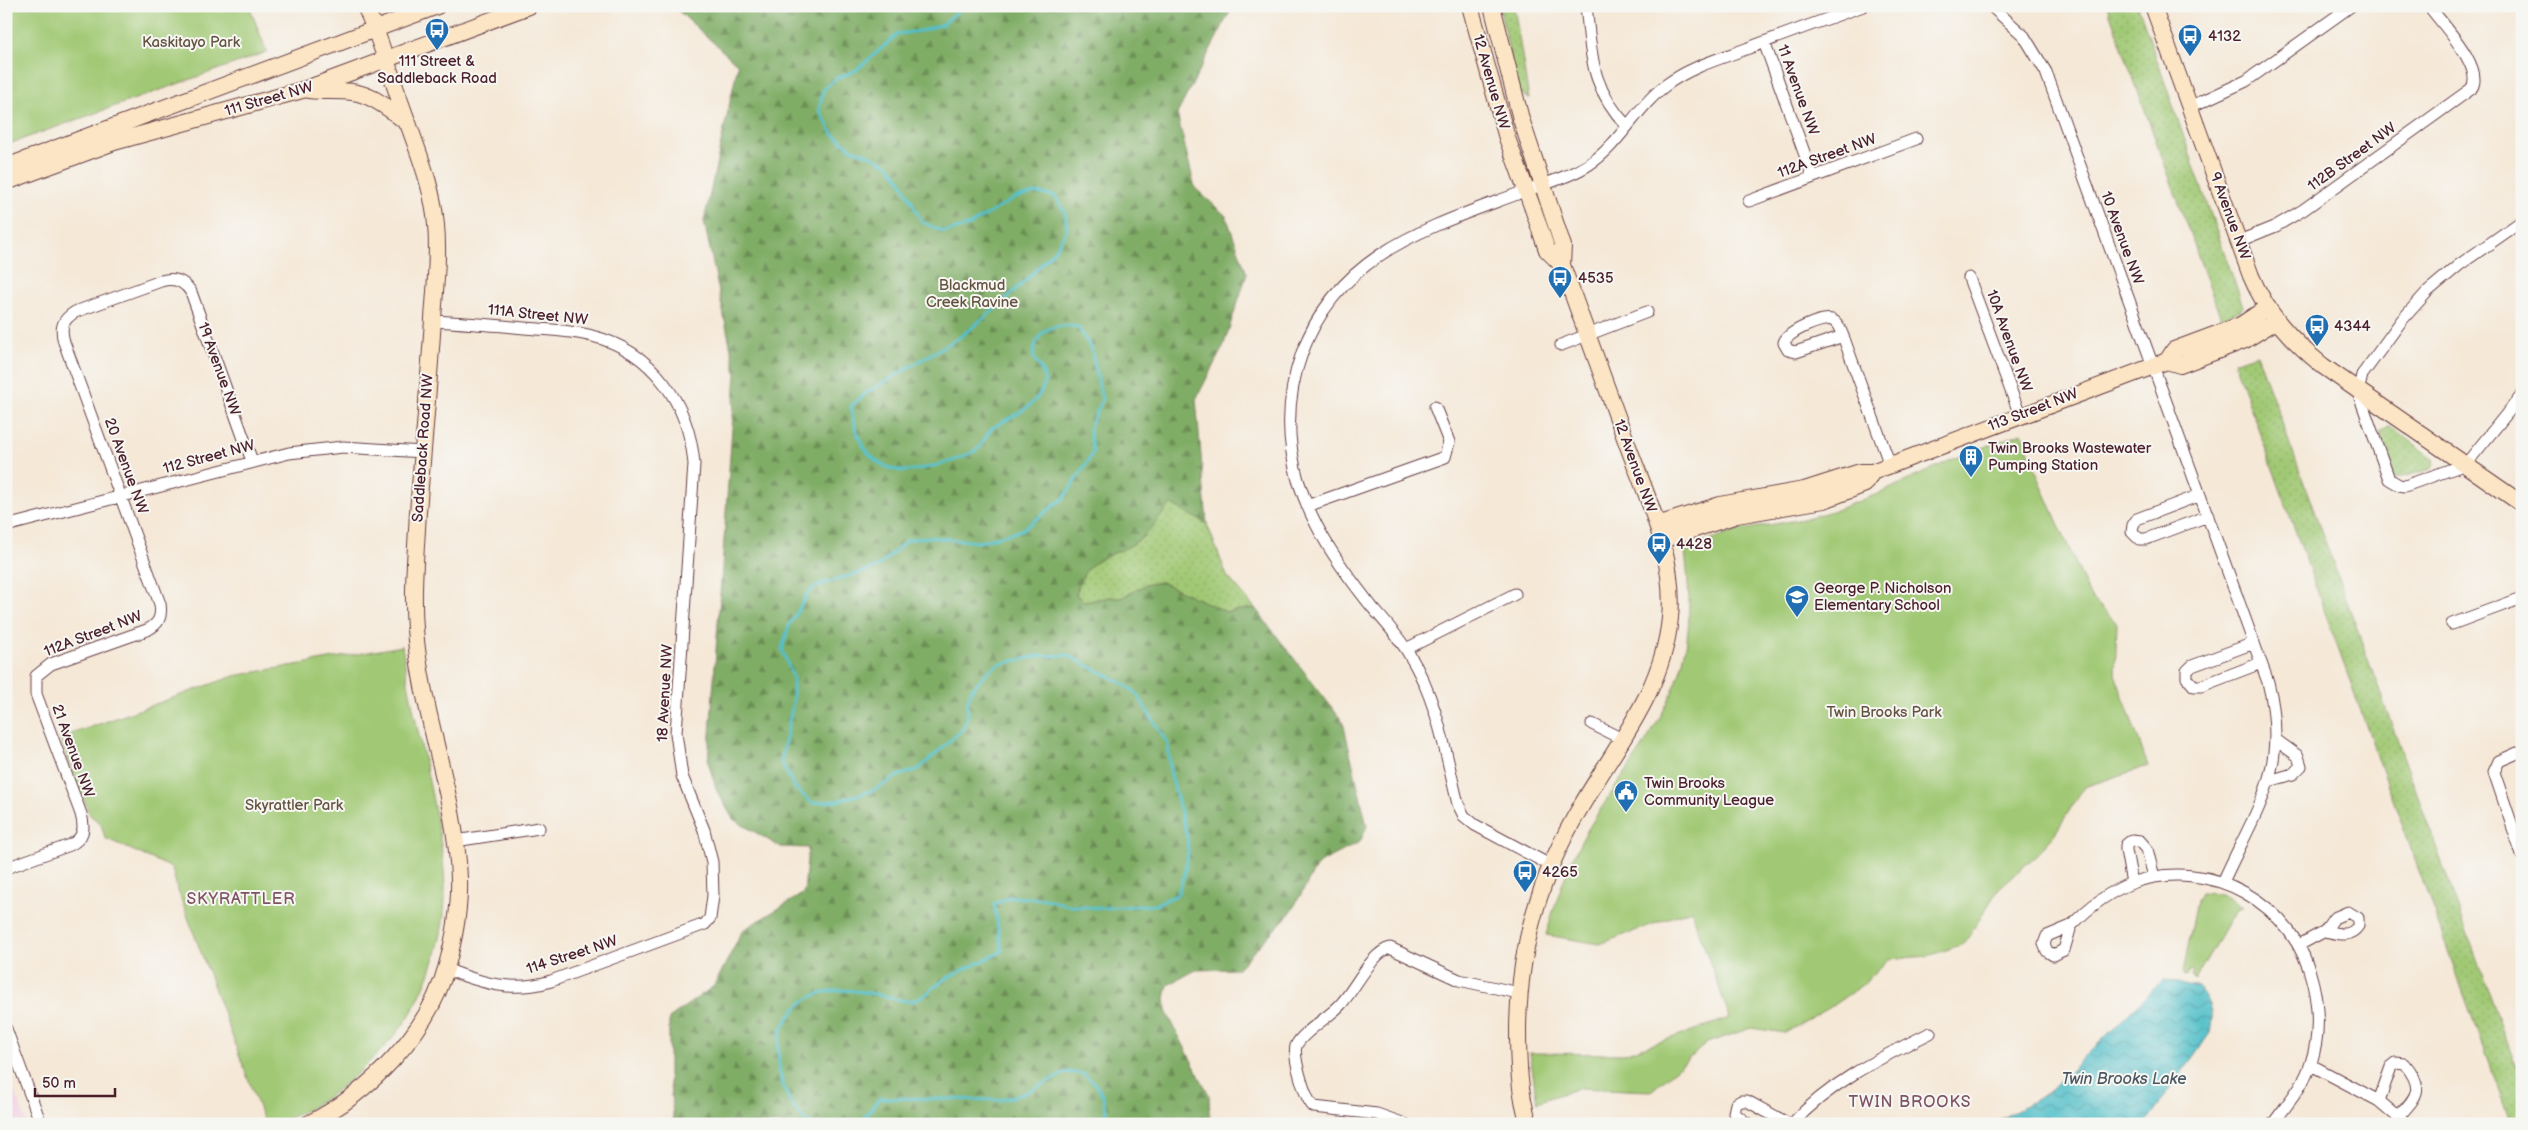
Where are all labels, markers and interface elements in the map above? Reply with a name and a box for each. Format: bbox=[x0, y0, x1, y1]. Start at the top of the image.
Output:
bus stop icon: 111 Street & Saddleback Road bbox=[424, 17, 450, 51]
bus stop icon: 4132 bbox=[2177, 23, 2203, 57]
place label: 4132 bbox=[2208, 27, 2241, 46]
street label: 12 Avenue NW bbox=[1468, 32, 1514, 132]
park label: Kaskitayo Park bbox=[142, 33, 241, 52]
street label: 11 Avenue NW bbox=[1773, 42, 1823, 138]
place label: 111 Street & Saddleback Road bbox=[377, 52, 497, 88]
street label: 111 Street NW bbox=[222, 77, 316, 121]
street label: 112B Street NW bbox=[2304, 118, 2400, 195]
street label: 112A Street NW bbox=[1775, 129, 1879, 183]
street label: 9 Avenue NW bbox=[2205, 169, 2255, 263]
street label: 10 Avenue NW bbox=[2096, 189, 2148, 288]
bus stop icon: 4535 bbox=[1547, 265, 1573, 299]
place label: 4535 bbox=[1578, 269, 1614, 288]
park label: Blackmud Creek Ravine bbox=[926, 276, 1018, 312]
street label: 10A Avenue NW bbox=[1982, 287, 2036, 395]
street label: 111A Street NW bbox=[487, 300, 589, 330]
bus stop icon: 4344 bbox=[2304, 313, 2330, 347]
place label: 4344 bbox=[2334, 317, 2371, 336]
street label: 19 Avenue NW bbox=[193, 320, 245, 419]
street label: Saddleback Road NW bbox=[408, 373, 438, 523]
street label: 113 Street NW bbox=[1985, 384, 2081, 436]
street label: 20 Avenue NW bbox=[100, 415, 152, 517]
street label: 12 Avenue NW bbox=[1609, 417, 1661, 516]
street label: 112 Street NW bbox=[161, 436, 257, 478]
place label: Twin Brooks Wastewater Pumping Station bbox=[1988, 439, 2152, 475]
building icon: Twin Brooks Wastewater Pumping Station bbox=[1958, 444, 1984, 478]
bus stop icon: 4428 bbox=[1646, 531, 1672, 565]
place label: 4428 bbox=[1676, 535, 1712, 554]
place label: George P. Nicholson Elementary School bbox=[1814, 579, 1952, 615]
school or university icon: George P. Nicholson Elementary School bbox=[1784, 584, 1810, 618]
street label: 112A Street NW bbox=[41, 606, 145, 661]
street label: 18 Avenue NW bbox=[653, 643, 677, 742]
street label: 21 Avenue NW bbox=[47, 702, 99, 801]
park label: Twin Brooks Park bbox=[1826, 703, 1942, 722]
place label: Twin Brooks Community League bbox=[1644, 774, 1774, 810]
public building icon: Twin Brooks Community League bbox=[1613, 779, 1639, 813]
park label: Skyrattler Park bbox=[245, 796, 344, 815]
bus stop icon: 4265 bbox=[1512, 859, 1538, 893]
place label: 4265 bbox=[1542, 863, 1578, 882]
district label: SKYRATTLER bbox=[186, 890, 296, 909]
street label: 114 Street NW bbox=[524, 931, 620, 979]
scale bar bbox=[35, 1065, 115, 1097]
water label: Twin Brooks Lake bbox=[2062, 1070, 2186, 1089]
text: 50 m bbox=[42, 1074, 76, 1093]
district label: TWIN BROOKS bbox=[1848, 1093, 1972, 1112]

